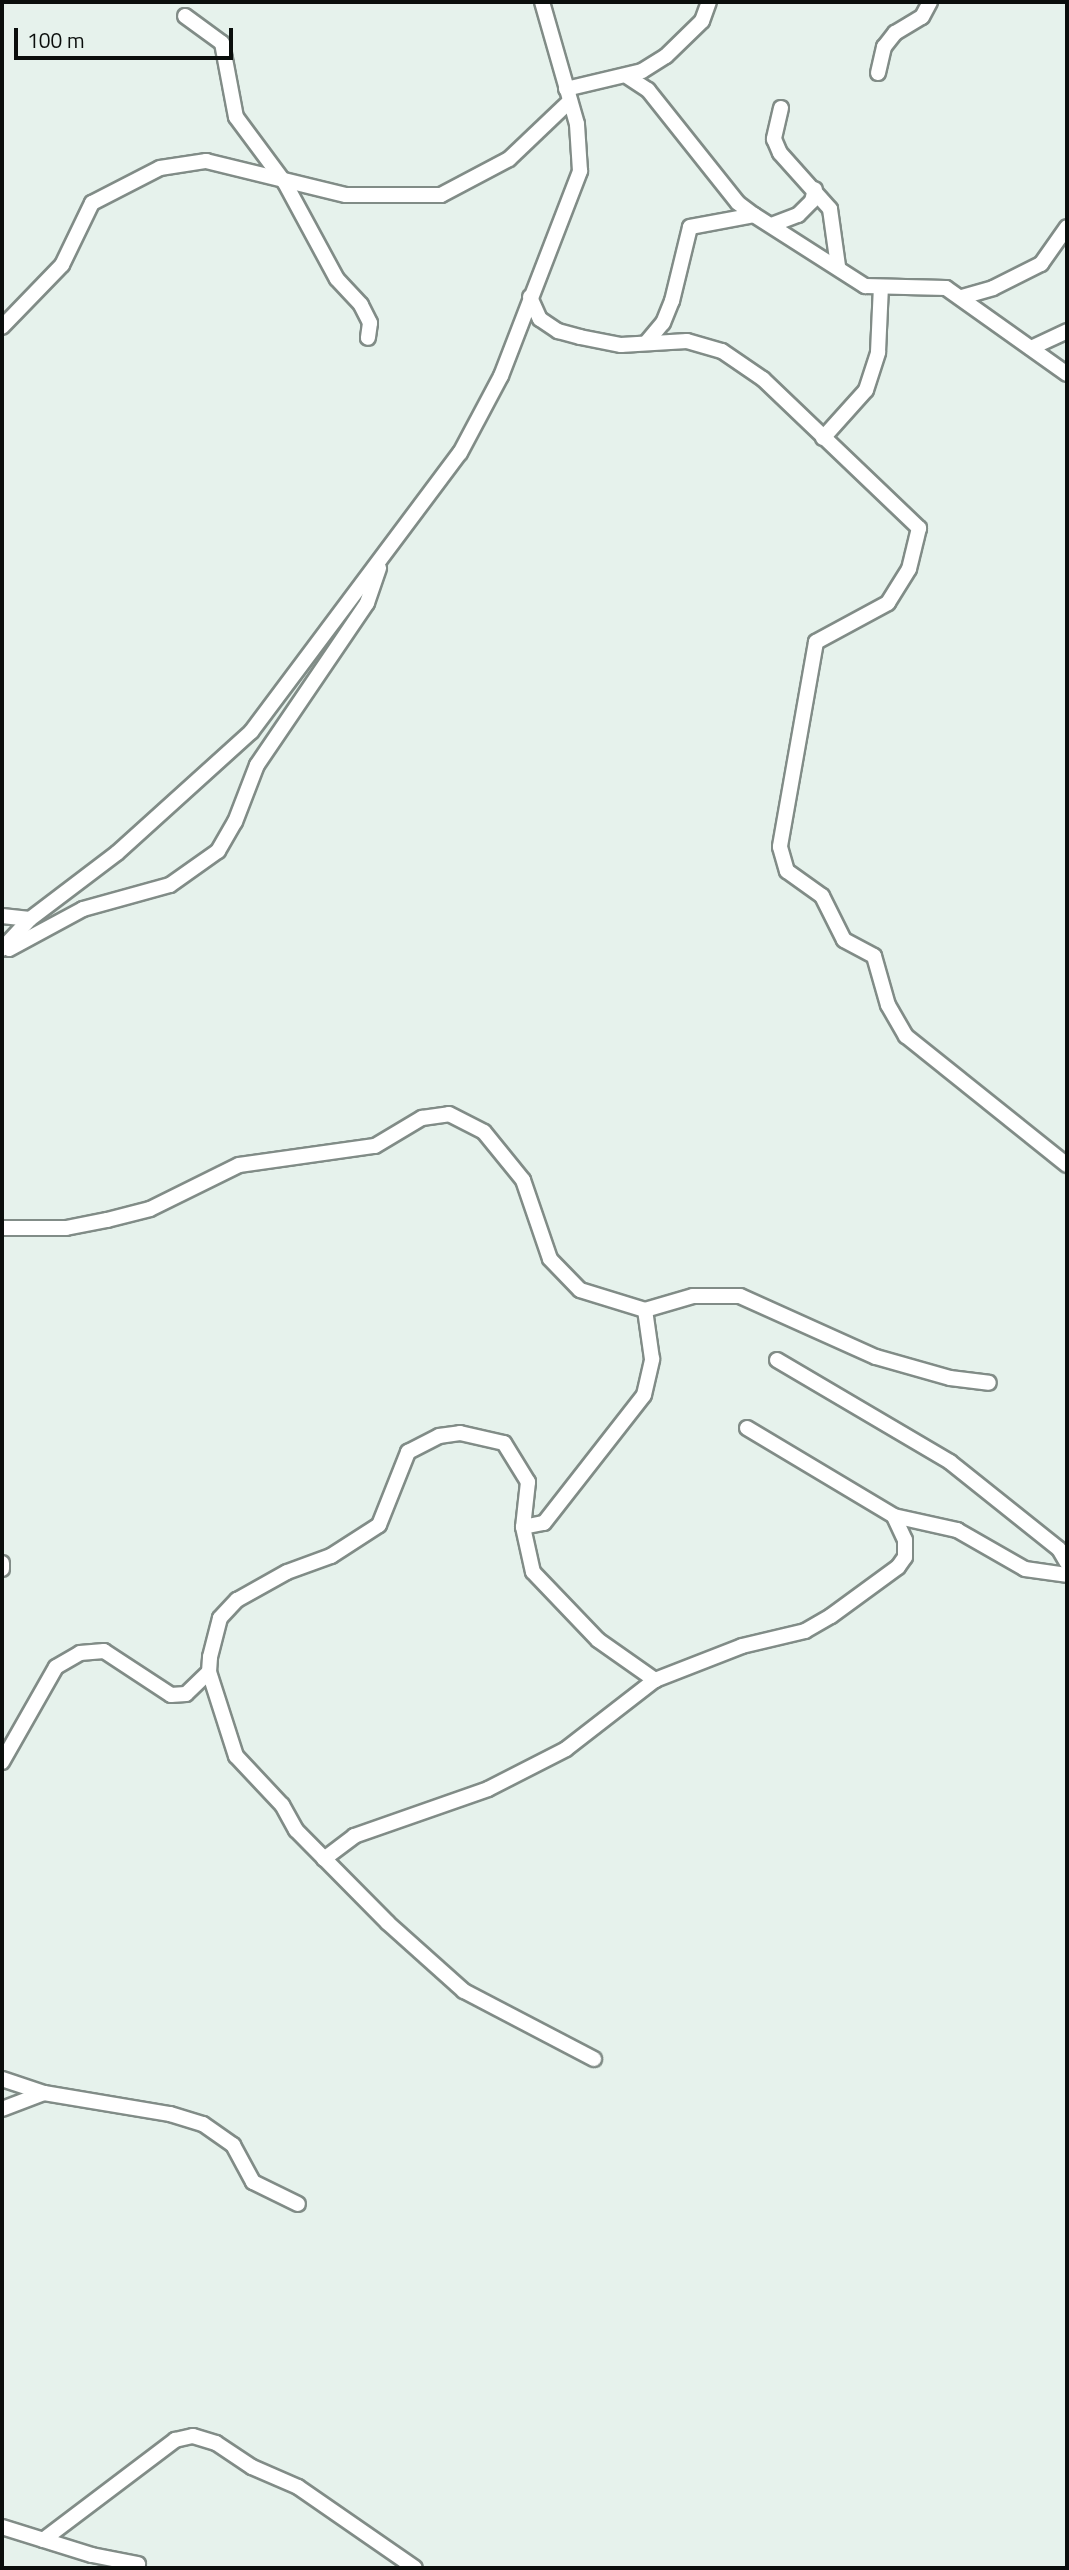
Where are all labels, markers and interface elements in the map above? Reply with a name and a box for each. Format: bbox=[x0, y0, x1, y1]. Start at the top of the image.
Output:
scale bar bbox=[18, 14, 236, 58]
text: 100 m bbox=[27, 24, 84, 56]

